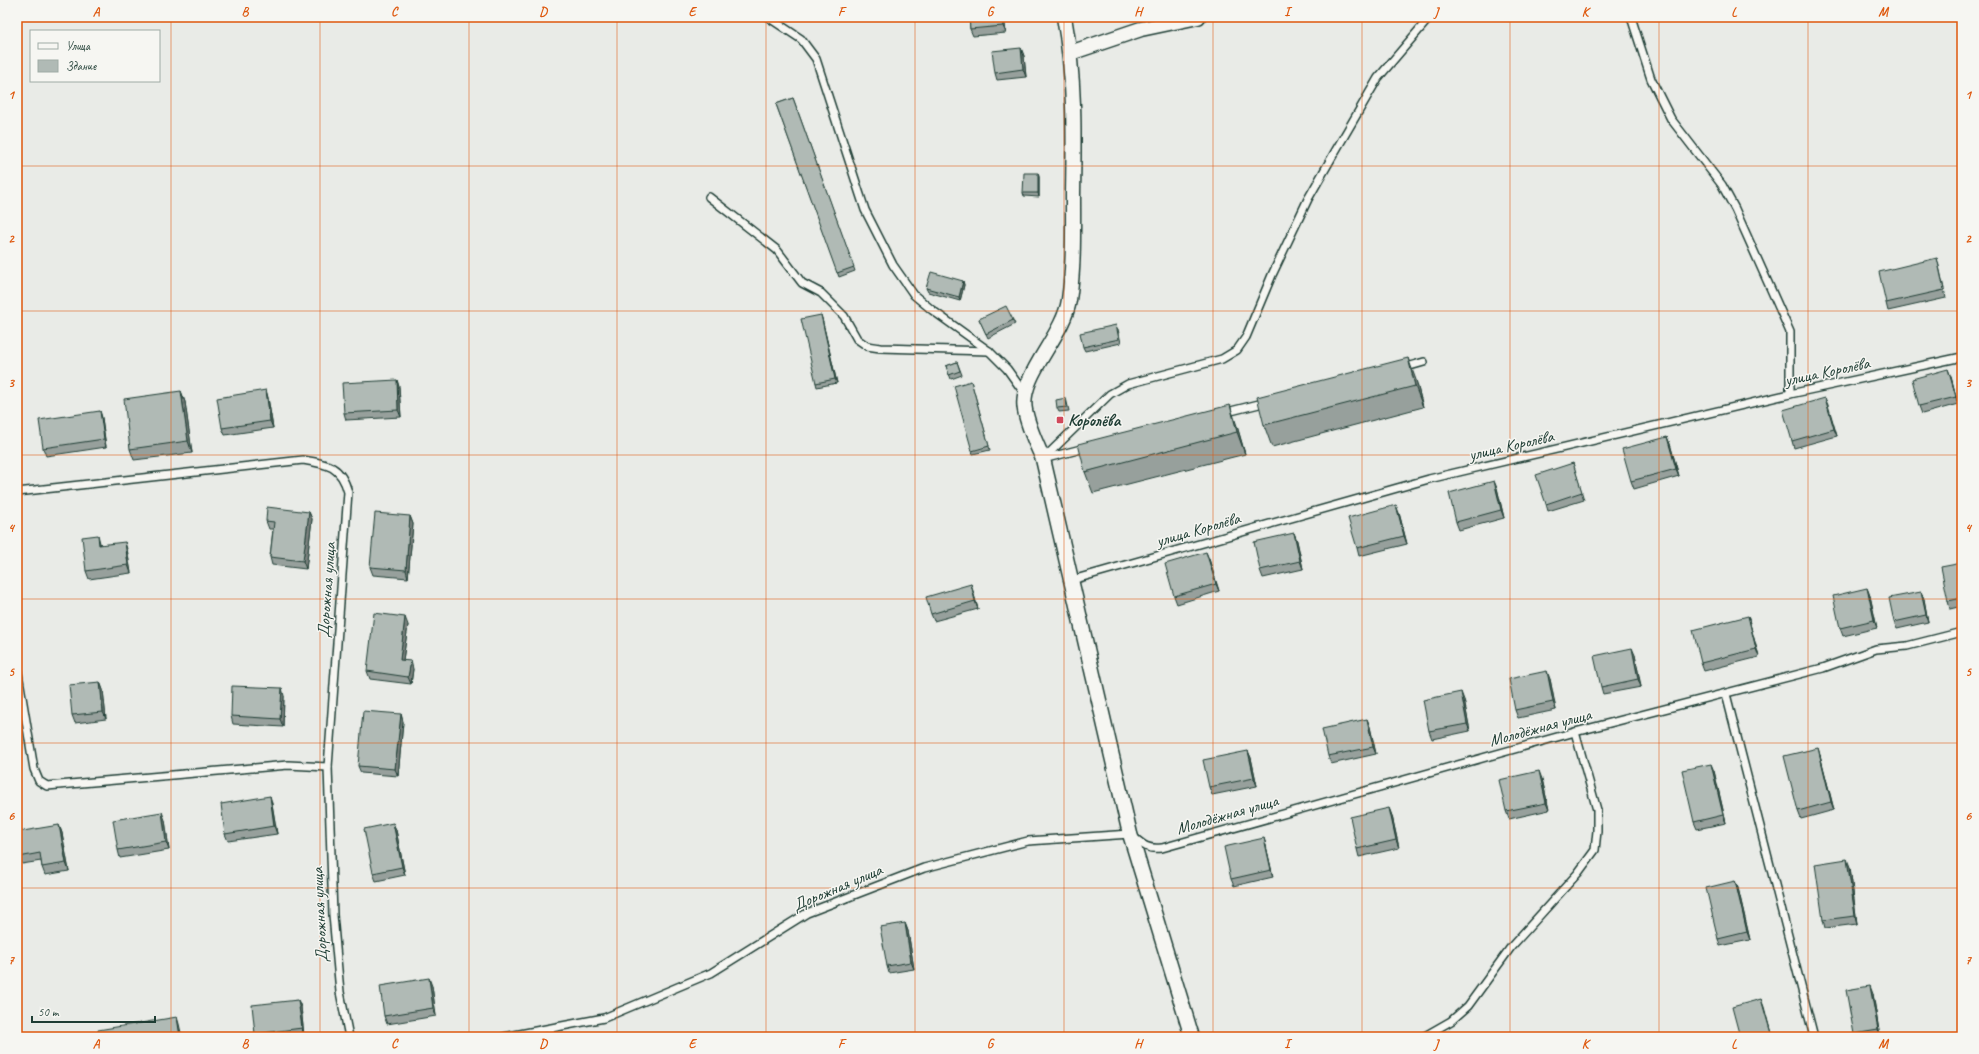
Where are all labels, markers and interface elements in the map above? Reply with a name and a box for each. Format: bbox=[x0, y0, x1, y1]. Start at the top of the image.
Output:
text: A bbox=[93, 4, 101, 20]
text: B bbox=[242, 4, 250, 20]
text: C bbox=[391, 4, 399, 20]
text: D bbox=[539, 4, 548, 20]
text: E bbox=[689, 4, 698, 20]
text: F bbox=[838, 4, 847, 20]
text: G bbox=[987, 4, 995, 20]
text: H bbox=[1134, 4, 1144, 20]
text: I bbox=[1284, 4, 1293, 20]
text: J bbox=[1433, 4, 1440, 20]
text: K bbox=[1582, 4, 1592, 20]
text: L bbox=[1731, 4, 1738, 20]
text: M bbox=[1878, 4, 1889, 20]
legend bbox=[30, 30, 160, 82]
text: Улица bbox=[66, 38, 91, 54]
text: Здание bbox=[66, 58, 97, 74]
text: 1 bbox=[8, 87, 16, 103]
text: 1 bbox=[1965, 87, 1973, 103]
text: 2 bbox=[8, 231, 15, 247]
text: 2 bbox=[1965, 231, 1972, 247]
street label: улица Королёва bbox=[1782, 352, 1873, 391]
text: 3 bbox=[8, 375, 15, 391]
text: 3 bbox=[1965, 375, 1972, 391]
place label: Королёва bbox=[1068, 410, 1122, 431]
marker: Королёва bbox=[1055, 415, 1065, 425]
street label: улица Королёва bbox=[1466, 425, 1557, 466]
street label: улица Королёва bbox=[1153, 507, 1244, 552]
text: 4 bbox=[8, 520, 16, 536]
text: 4 bbox=[1965, 520, 1973, 536]
street label: Дорожная улица bbox=[313, 540, 340, 638]
text: 5 bbox=[8, 664, 15, 680]
text: 5 bbox=[1965, 664, 1972, 680]
street label: Молодёжная улица bbox=[1487, 703, 1595, 751]
street label: Молодёжная улица bbox=[1174, 790, 1282, 839]
text: 6 bbox=[8, 808, 15, 824]
text: 6 bbox=[1965, 808, 1972, 824]
street label: Дорожная улица bbox=[789, 859, 887, 916]
street label: Дорожная улица bbox=[306, 865, 332, 963]
text: 7 bbox=[8, 952, 15, 968]
text: 7 bbox=[1965, 952, 1972, 968]
scale bar bbox=[32, 998, 155, 1024]
text: 50 m bbox=[38, 1004, 60, 1020]
text: A bbox=[93, 1036, 101, 1052]
text: B bbox=[242, 1036, 250, 1052]
text: C bbox=[391, 1036, 399, 1052]
text: D bbox=[539, 1036, 548, 1052]
text: E bbox=[689, 1036, 698, 1052]
text: F bbox=[838, 1036, 847, 1052]
text: G bbox=[987, 1036, 995, 1052]
text: H bbox=[1134, 1036, 1144, 1052]
text: I bbox=[1284, 1036, 1293, 1052]
text: J bbox=[1433, 1036, 1440, 1052]
text: K bbox=[1582, 1036, 1592, 1052]
text: L bbox=[1731, 1036, 1738, 1052]
text: M bbox=[1878, 1036, 1889, 1052]

